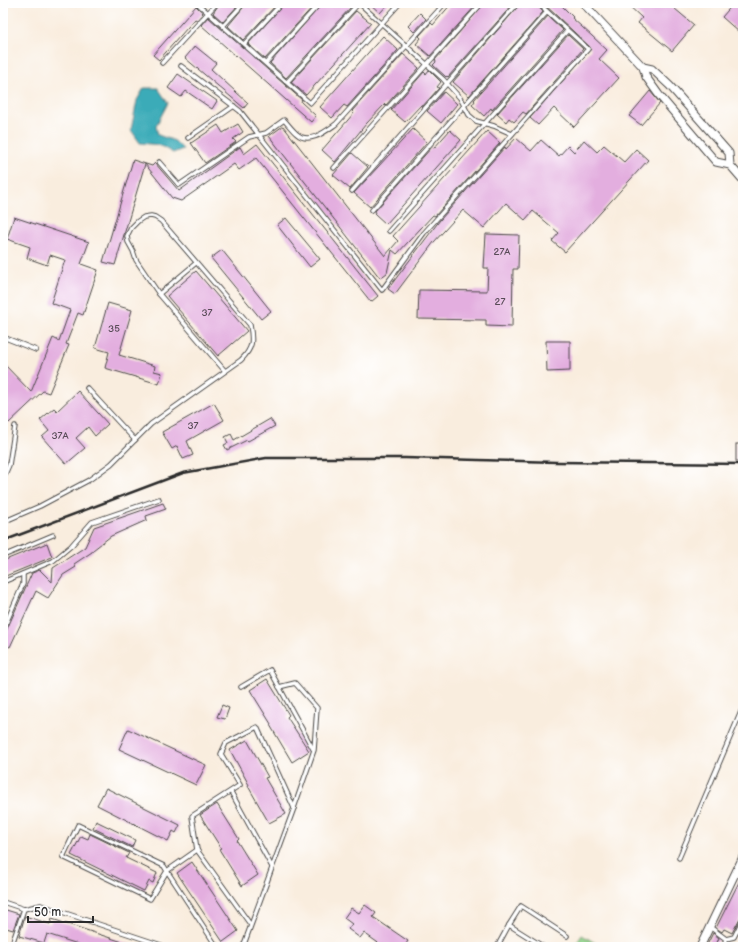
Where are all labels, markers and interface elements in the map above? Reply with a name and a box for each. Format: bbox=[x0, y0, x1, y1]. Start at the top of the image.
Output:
house number: 27А bbox=[494, 246, 511, 258]
house number: 27 bbox=[495, 296, 505, 308]
house number: 37 bbox=[201, 307, 213, 319]
house number: 35 bbox=[108, 323, 120, 335]
house number: 37 bbox=[187, 420, 199, 432]
house number: 37А bbox=[51, 430, 69, 442]
scale bar bbox=[28, 898, 93, 924]
text: 50 m bbox=[34, 905, 61, 920]

